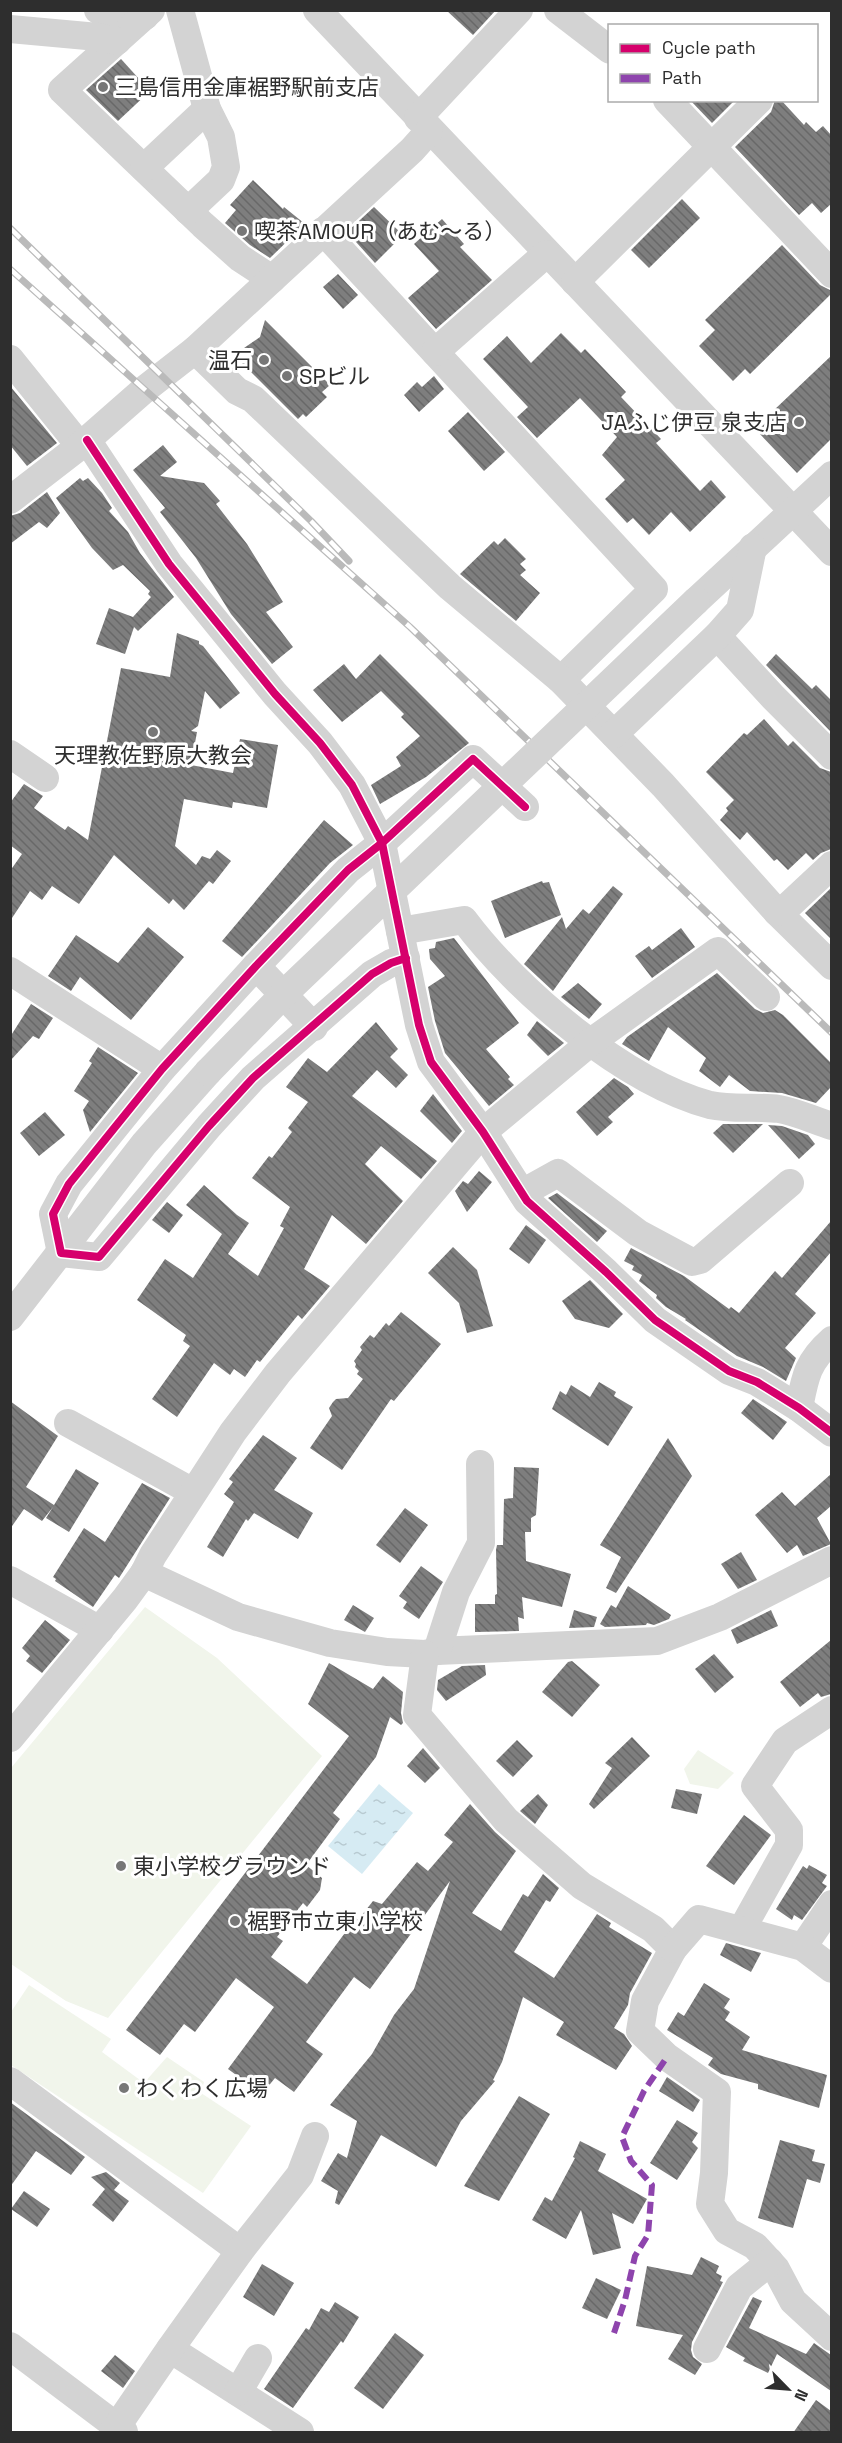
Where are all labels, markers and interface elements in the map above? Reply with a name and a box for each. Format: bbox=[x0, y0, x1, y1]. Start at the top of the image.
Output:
legend bbox=[608, 24, 818, 102]
text: Cycle path bbox=[662, 36, 756, 59]
text: Path bbox=[662, 66, 702, 89]
place label: 三島信用金庫裾野駅前支店 bbox=[115, 73, 379, 101]
marker: 三島信用金庫裾野駅前支店 bbox=[96, 80, 110, 94]
place label: 喫茶AMOUR（あむ〜る） bbox=[254, 217, 506, 245]
marker: 喫茶AMOUR（あむ〜る） bbox=[235, 224, 249, 238]
place label: 温石 bbox=[208, 346, 252, 374]
marker: 温石 bbox=[257, 353, 271, 367]
place label: SPビル bbox=[299, 362, 370, 390]
marker: SPビル bbox=[280, 369, 294, 383]
place label: JAふじ伊豆 泉支店 bbox=[601, 408, 787, 436]
marker: JAふじ伊豆 泉支店 bbox=[792, 415, 806, 429]
marker: 天理教佐野原大教会 bbox=[146, 725, 160, 739]
place label: 天理教佐野原大教会 bbox=[54, 741, 252, 769]
place label: 東小学校グラウンド bbox=[133, 1852, 331, 1880]
marker: 東小学校グラウンド bbox=[114, 1859, 128, 1873]
place label: 裾野市立東小学校 bbox=[247, 1907, 423, 1935]
marker: 裾野市立東小学校 bbox=[228, 1914, 242, 1928]
place label: わくわく広場 bbox=[136, 2074, 268, 2102]
marker: わくわく広場 bbox=[117, 2081, 131, 2095]
north arrow bbox=[758, 2359, 818, 2419]
text: N bbox=[789, 2386, 813, 2404]

